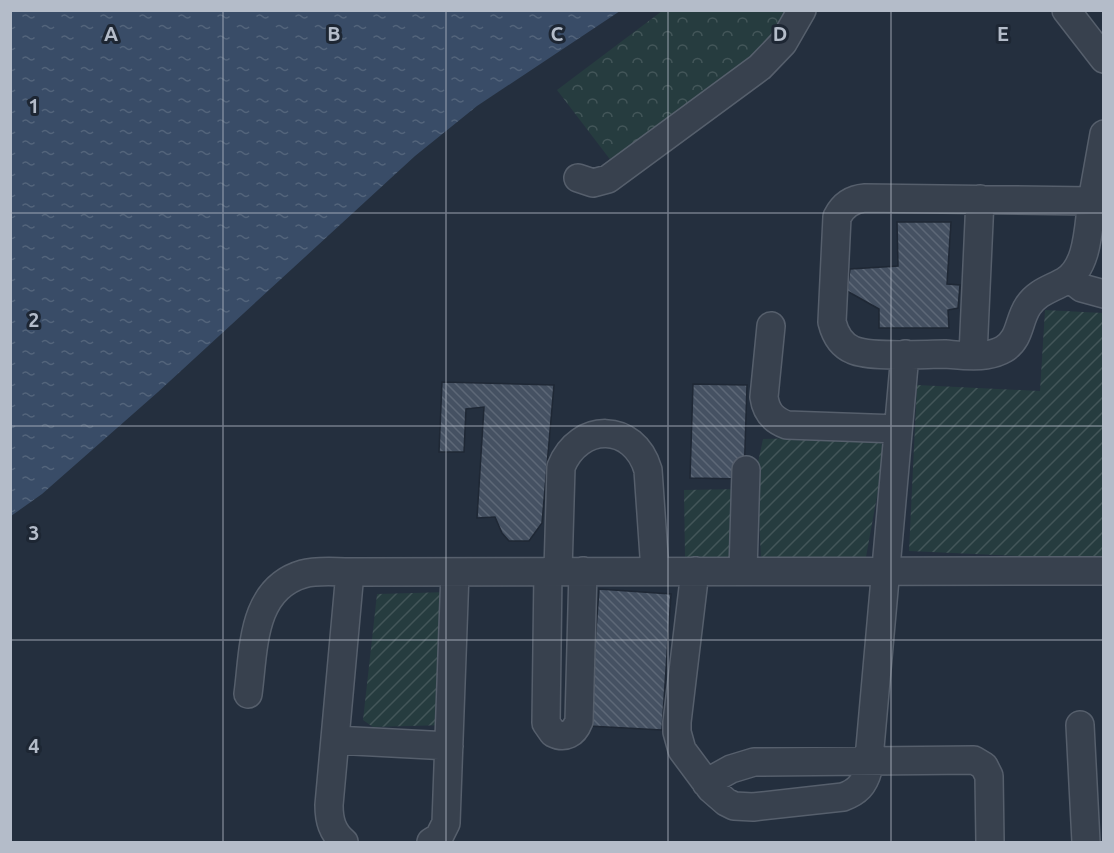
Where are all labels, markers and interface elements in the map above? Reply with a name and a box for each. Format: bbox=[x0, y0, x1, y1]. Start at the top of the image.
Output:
text: A bbox=[104, 22, 118, 45]
text: B bbox=[327, 22, 341, 45]
text: C bbox=[551, 22, 564, 45]
text: D bbox=[773, 22, 787, 45]
text: E bbox=[997, 22, 1009, 45]
text: 1 bbox=[28, 94, 40, 117]
text: 2 bbox=[28, 308, 40, 331]
text: 3 bbox=[28, 521, 40, 544]
text: 4 bbox=[28, 734, 40, 757]

